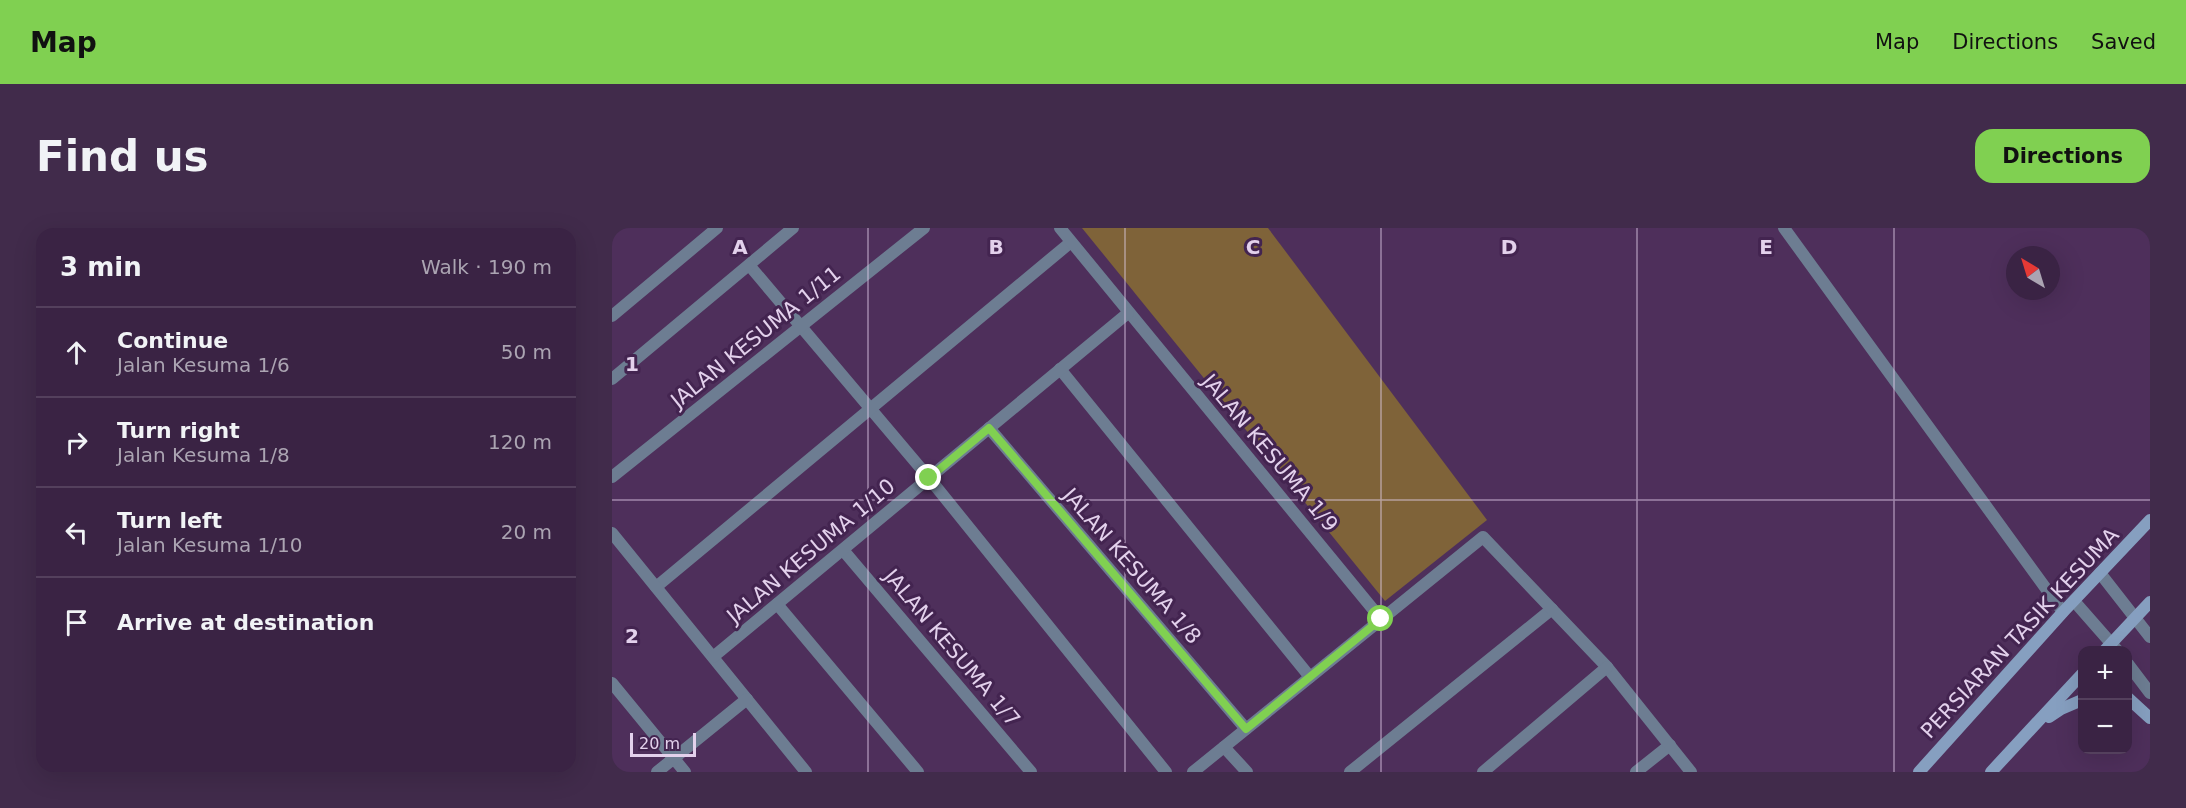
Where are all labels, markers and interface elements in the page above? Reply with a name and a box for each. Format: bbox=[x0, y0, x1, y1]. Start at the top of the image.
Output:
text: Map bbox=[30, 26, 97, 59]
text: Map bbox=[1875, 30, 1919, 54]
text: Directions bbox=[1952, 30, 2058, 54]
text: Saved bbox=[2091, 30, 2156, 54]
button: Directions bbox=[1975, 129, 2150, 183]
text: Find us bbox=[36, 132, 209, 181]
text: A bbox=[732, 235, 748, 259]
text: B bbox=[988, 235, 1004, 259]
text: C bbox=[1246, 235, 1260, 259]
text: D bbox=[1501, 235, 1517, 259]
text: E bbox=[1759, 235, 1773, 259]
north arrow bbox=[2006, 246, 2060, 300]
text: 3 min bbox=[60, 252, 142, 282]
text: Walk · 190 m bbox=[421, 255, 552, 279]
street label: JALAN KESUMA 1/11 bbox=[665, 261, 846, 414]
text: Continue bbox=[117, 328, 228, 353]
icon: ahead bbox=[60, 336, 93, 369]
text: 50 m bbox=[501, 340, 552, 364]
text: 1 bbox=[625, 352, 639, 376]
text: Jalan Kesuma 1/6 bbox=[117, 353, 290, 377]
street label: JALAN KESUMA 1/9 bbox=[1196, 368, 1343, 536]
text: Turn right bbox=[117, 418, 240, 443]
icon: right bbox=[60, 426, 93, 459]
text: 120 m bbox=[488, 430, 552, 454]
text: Jalan Kesuma 1/8 bbox=[117, 443, 290, 467]
route end bbox=[915, 464, 941, 490]
street label: JALAN KESUMA 1/10 bbox=[721, 474, 900, 629]
street label: JALAN KESUMA 1/8 bbox=[1057, 482, 1206, 649]
text: Turn left bbox=[117, 508, 222, 533]
icon: left bbox=[60, 516, 93, 549]
text: 20 m bbox=[501, 520, 552, 544]
street label: PERSIARAN TASIK KESUMA bbox=[1916, 522, 2124, 743]
text: Jalan Kesuma 1/10 bbox=[117, 533, 303, 557]
street label: JALAN KESUMA 1/7 bbox=[878, 563, 1025, 731]
route start bbox=[1367, 605, 1393, 631]
icon: arrive bbox=[60, 606, 93, 639]
text: Arrive at destination bbox=[117, 610, 374, 635]
text: 2 bbox=[625, 624, 639, 648]
map controls bbox=[2078, 646, 2132, 754]
button: + bbox=[2078, 646, 2132, 700]
button: − bbox=[2078, 700, 2132, 754]
scale bar bbox=[630, 730, 696, 758]
text: 20 m bbox=[639, 734, 680, 753]

